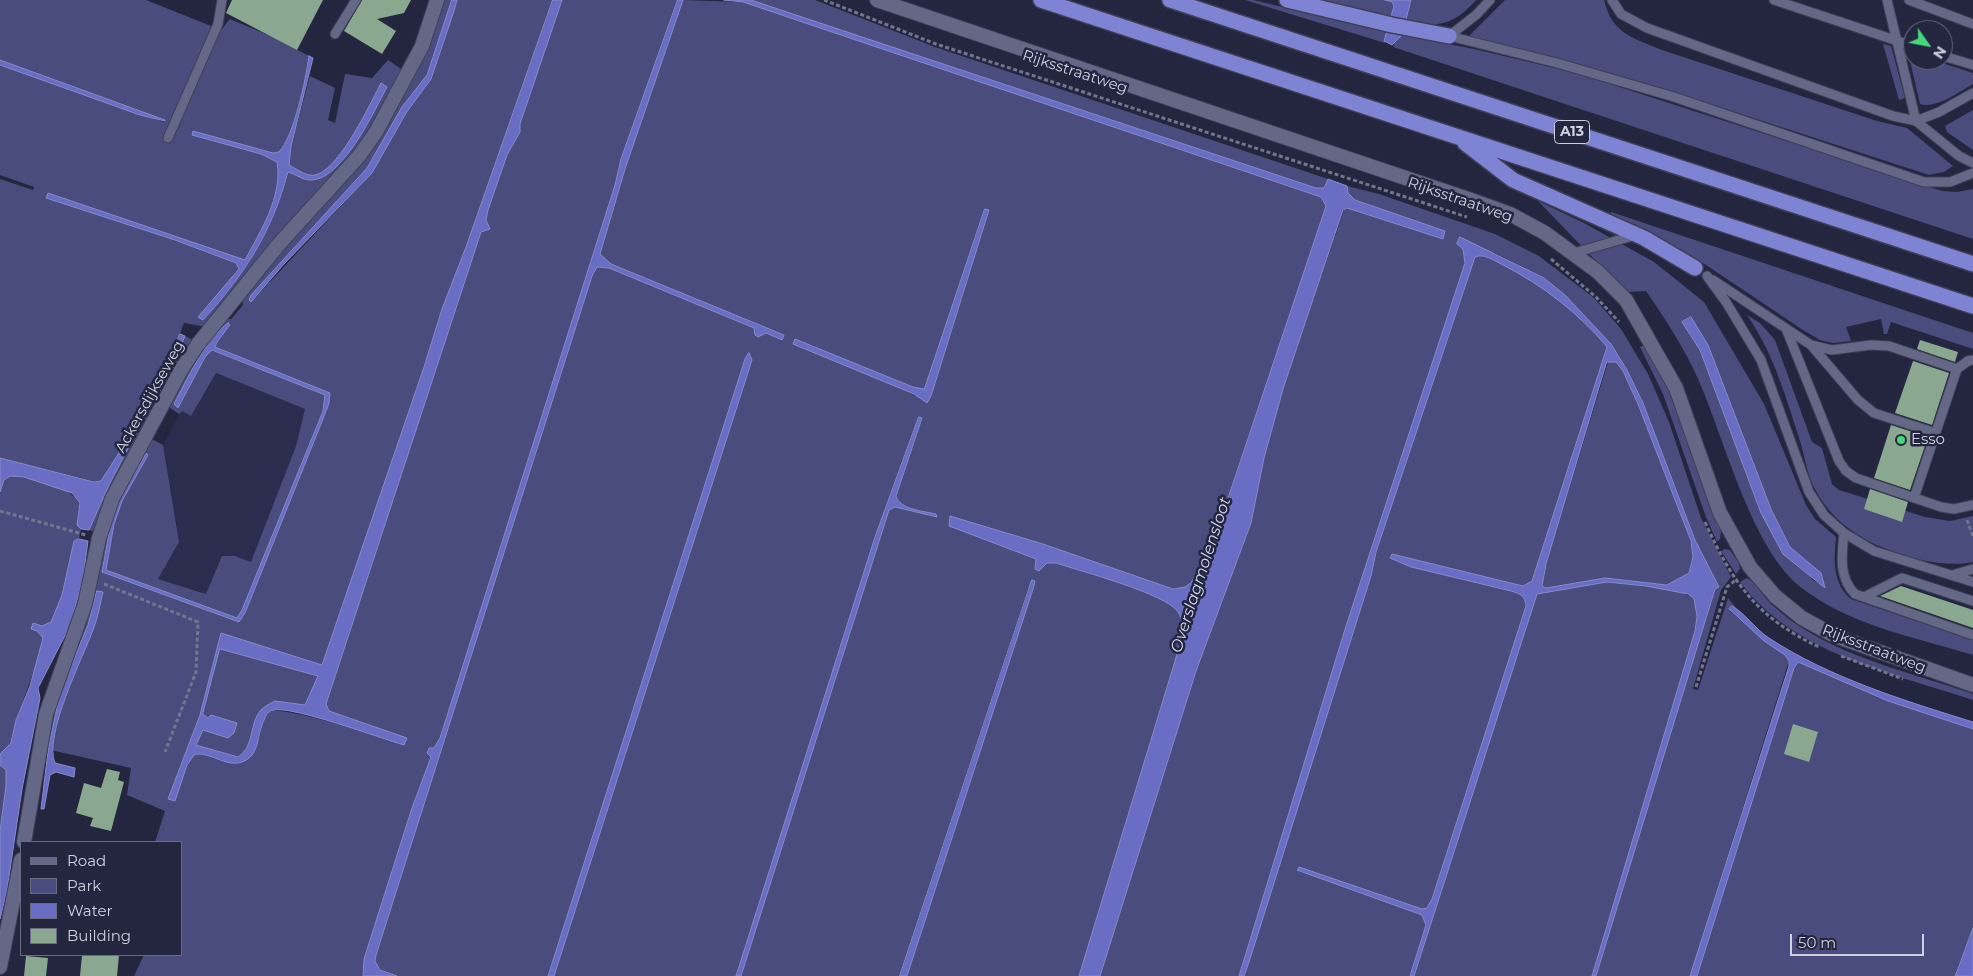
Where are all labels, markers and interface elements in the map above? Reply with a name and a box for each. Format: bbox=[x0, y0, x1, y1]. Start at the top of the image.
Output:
north arrow bbox=[1903, 20, 1953, 70]
text: N bbox=[1929, 43, 1950, 62]
street label: Rijksstraatweg bbox=[1020, 46, 1130, 98]
road number: A13 bbox=[1554, 120, 1590, 144]
street label: Rijksstraatweg bbox=[1405, 174, 1515, 226]
street label: Ackersdijkseweg bbox=[112, 338, 188, 456]
place label: Esso bbox=[1911, 431, 1945, 449]
marker: Esso bbox=[1895, 434, 1907, 446]
water label: Overslagmolensloot bbox=[1167, 495, 1235, 655]
street label: Rijksstraatweg bbox=[1820, 621, 1928, 677]
legend bbox=[20, 841, 182, 956]
text: Road bbox=[67, 851, 106, 870]
text: Park bbox=[67, 876, 101, 895]
text: Water bbox=[67, 901, 113, 920]
scale bar bbox=[1793, 924, 1927, 956]
text: Building bbox=[67, 926, 131, 945]
text: 50 m bbox=[1798, 933, 1836, 952]

